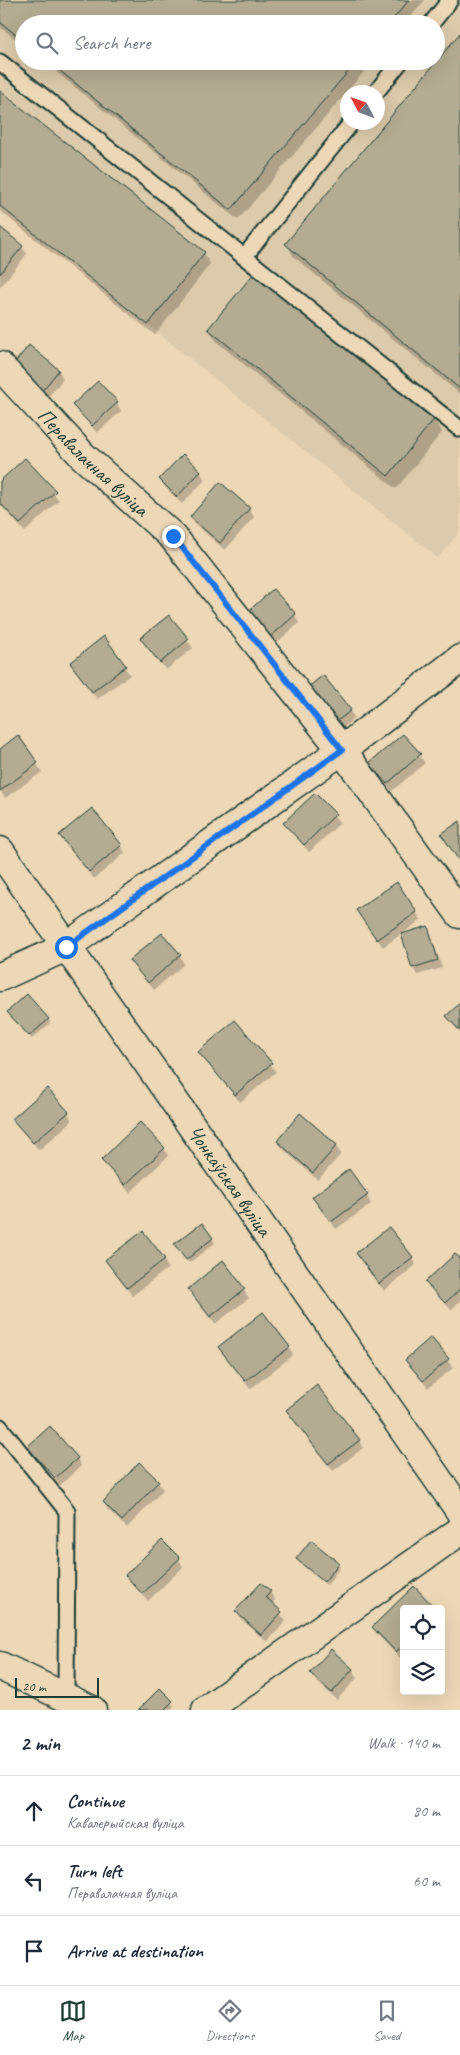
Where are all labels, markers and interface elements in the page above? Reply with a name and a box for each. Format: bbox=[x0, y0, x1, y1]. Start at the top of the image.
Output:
search box bbox=[15, 15, 445, 70]
icon: search bbox=[33, 29, 61, 57]
text: Search here bbox=[73, 31, 150, 55]
north arrow bbox=[340, 85, 385, 130]
street label: Перавалачная вуліца bbox=[32, 402, 155, 523]
route end bbox=[162, 525, 185, 548]
route start bbox=[55, 936, 78, 959]
street label: Чонкаўская вуліца bbox=[182, 1120, 279, 1243]
map controls bbox=[400, 1605, 445, 1695]
button: locate bbox=[400, 1605, 445, 1650]
button: layers bbox=[400, 1650, 445, 1695]
scale bar bbox=[15, 1675, 99, 1698]
text: 20 m bbox=[22, 1678, 46, 1695]
text: 2 min bbox=[20, 1730, 60, 1756]
text: Walk · 140 m bbox=[368, 1733, 440, 1753]
text: Continue bbox=[67, 1789, 124, 1813]
icon: ahead bbox=[20, 1797, 48, 1825]
text: 80 m bbox=[413, 1801, 440, 1821]
text: Кавалерыйская вуліца bbox=[67, 1813, 184, 1833]
text: Turn left bbox=[67, 1859, 122, 1883]
icon: left bbox=[20, 1867, 48, 1895]
text: 60 m bbox=[413, 1871, 440, 1891]
text: Перавалачная вуліца bbox=[67, 1883, 177, 1903]
icon: arrive bbox=[20, 1937, 48, 1965]
text: Arrive at destination bbox=[67, 1939, 203, 1963]
tab: Map bbox=[59, 1997, 87, 2044]
tab: Directions bbox=[206, 1997, 254, 2044]
tab: Saved bbox=[373, 1997, 401, 2044]

